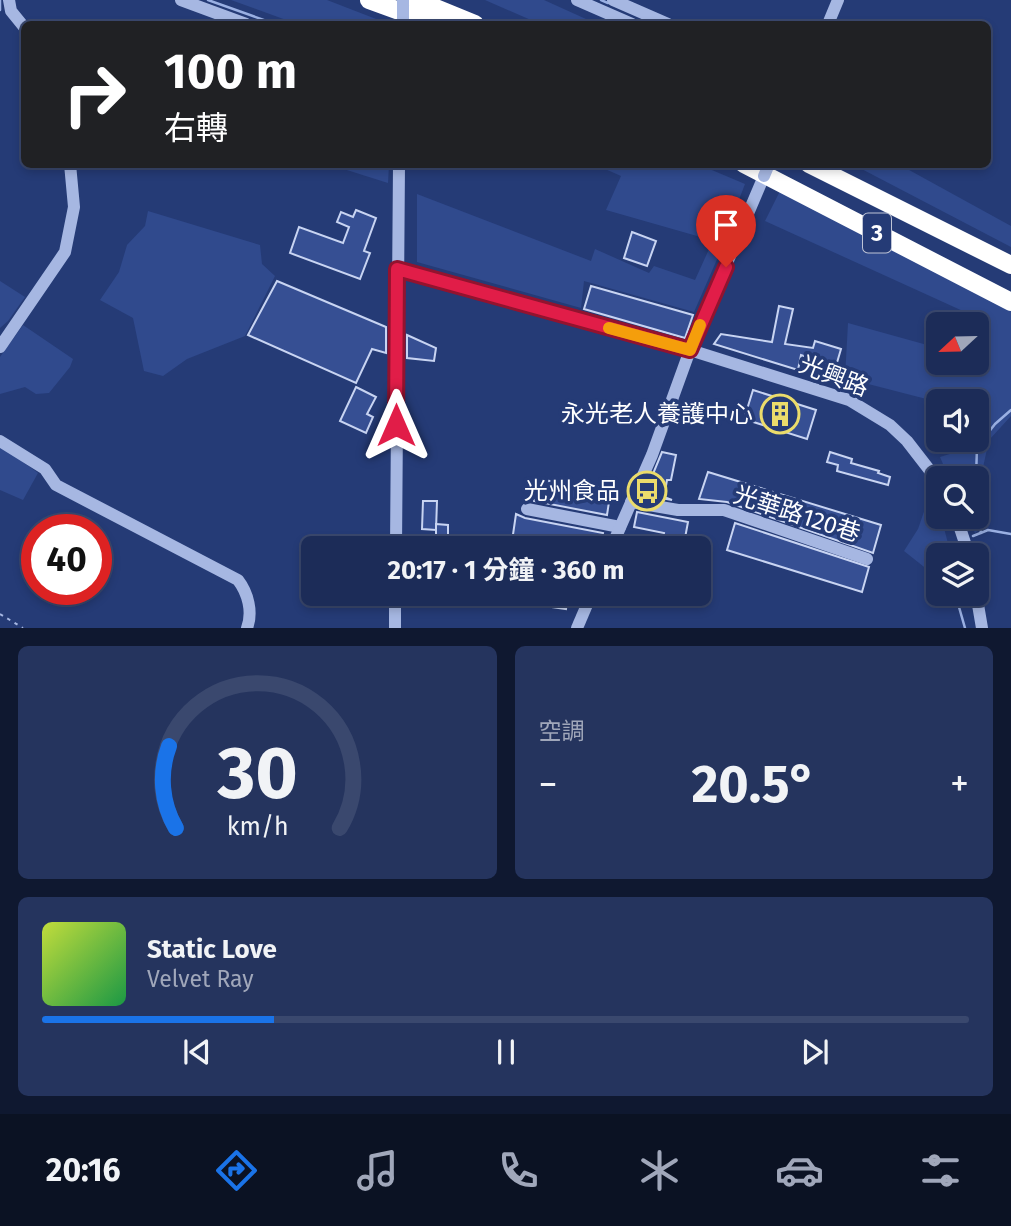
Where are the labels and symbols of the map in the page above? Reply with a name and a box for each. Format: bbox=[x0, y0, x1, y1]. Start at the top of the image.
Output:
pin bbox=[696, 195, 756, 267]
road number: 3 bbox=[863, 214, 891, 252]
north arrow bbox=[926, 312, 989, 374]
street label: 光興路 bbox=[795, 350, 873, 402]
position arrow bbox=[359, 388, 433, 462]
building icon: 永光老人養護中心 bbox=[759, 393, 801, 435]
place label: 永光老人養護中心 bbox=[561, 400, 753, 428]
bus stop icon: 光州食品 bbox=[626, 470, 668, 512]
place label: 光州食品 bbox=[524, 477, 620, 505]
street label: 光華路120巷 bbox=[730, 480, 864, 548]
speed limit sign: 40 bbox=[21, 514, 112, 605]

